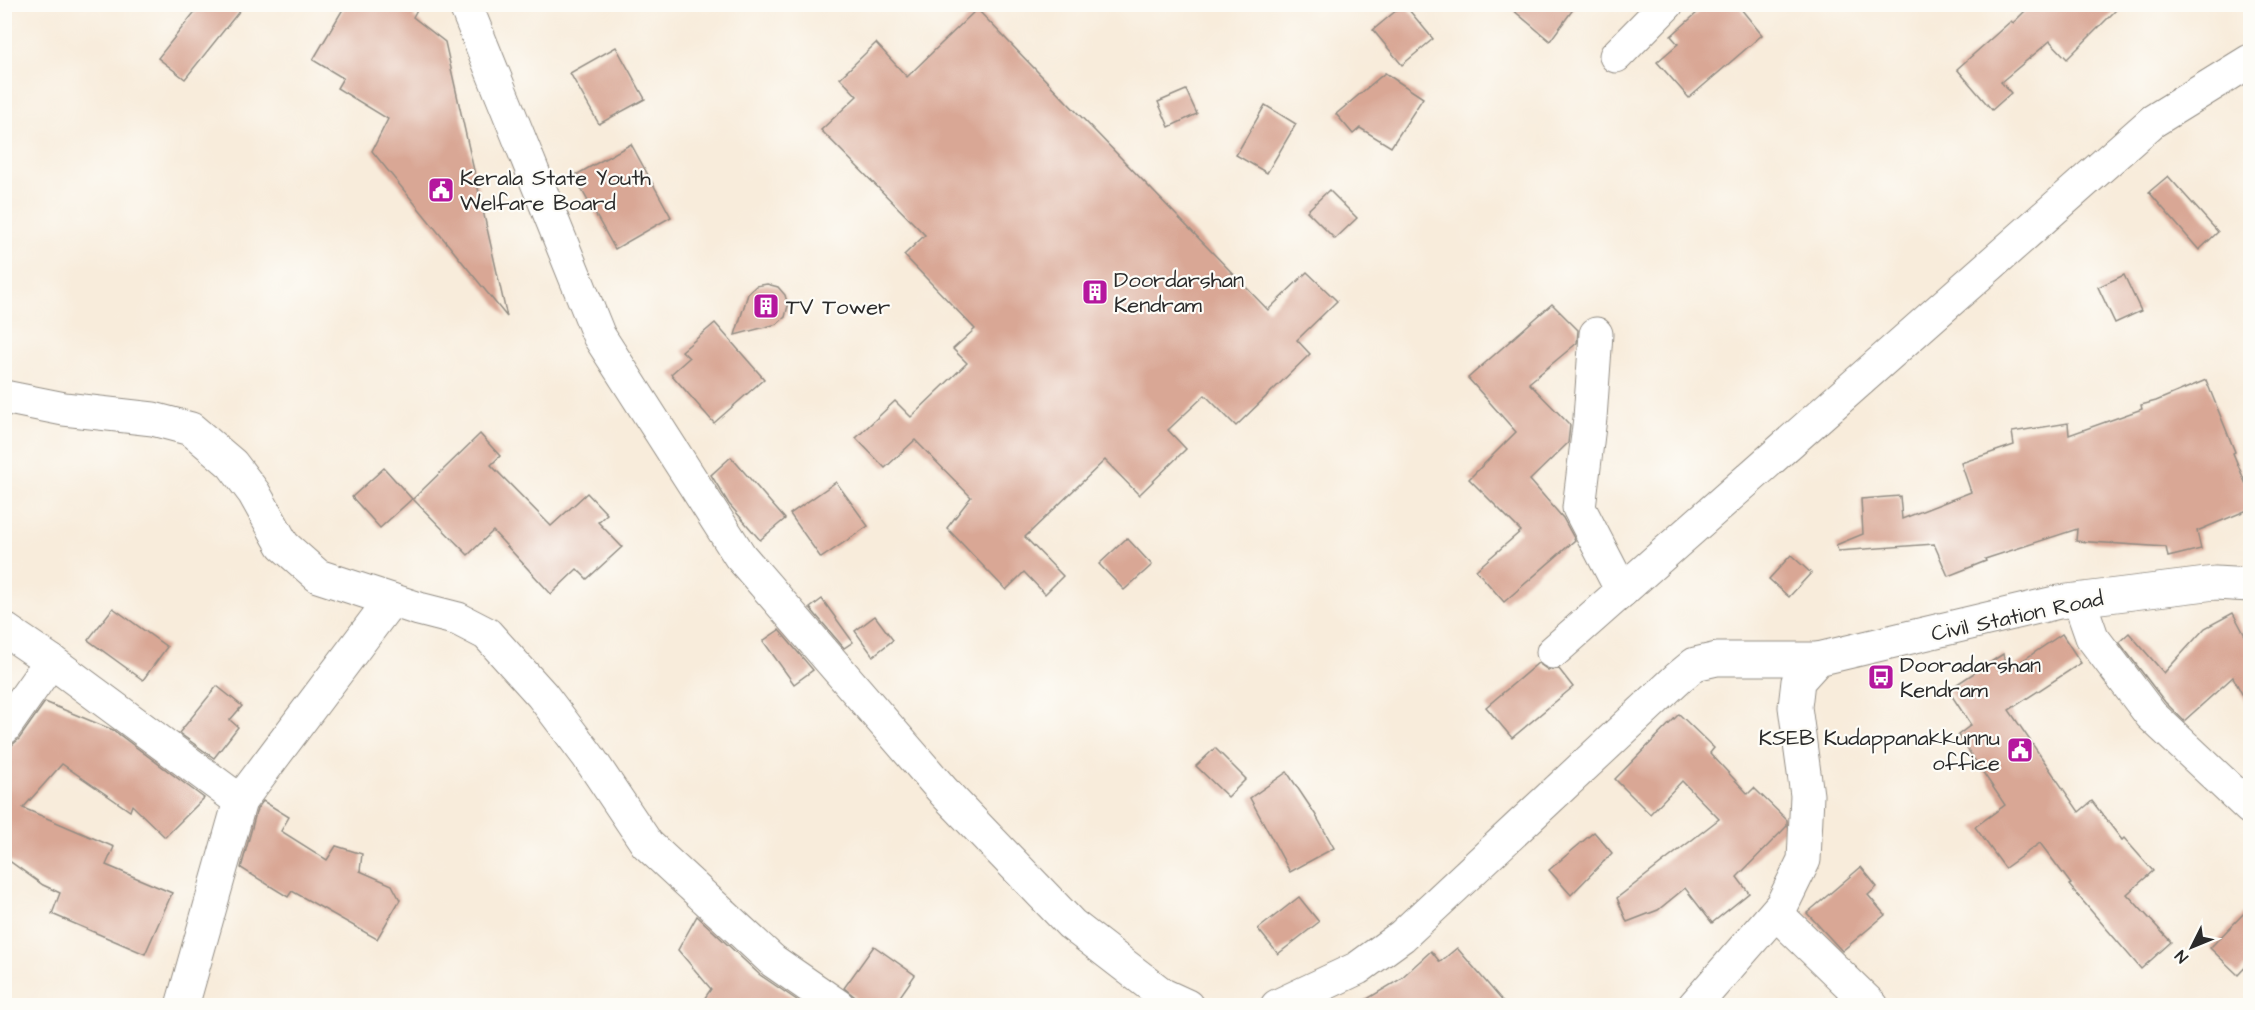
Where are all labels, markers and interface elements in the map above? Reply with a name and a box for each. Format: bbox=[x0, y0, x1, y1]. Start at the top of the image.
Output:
place label: Kerala State Youth Welfare Board bbox=[460, 163, 651, 219]
public building icon: Kerala State Youth Welfare Board bbox=[426, 175, 456, 205]
place label: Doordarshan Kendram bbox=[1114, 265, 1244, 321]
building icon: Doordarshan Kendram bbox=[1080, 277, 1110, 307]
building icon: TV Tower bbox=[751, 291, 781, 321]
place label: TV Tower bbox=[786, 292, 890, 323]
street label: Civil Station Road bbox=[1928, 583, 2106, 650]
place label: Dooradarshan Kendram bbox=[1900, 650, 2041, 706]
bus stop icon: Dooradarshan Kendram bbox=[1866, 662, 1896, 692]
place label: KSEB Kudappanakkunnu office bbox=[1759, 723, 2000, 779]
public building icon: KSEB Kudappanakkunnu office bbox=[2005, 735, 2035, 765]
north arrow bbox=[2162, 917, 2222, 977]
text: N bbox=[2170, 945, 2193, 968]

